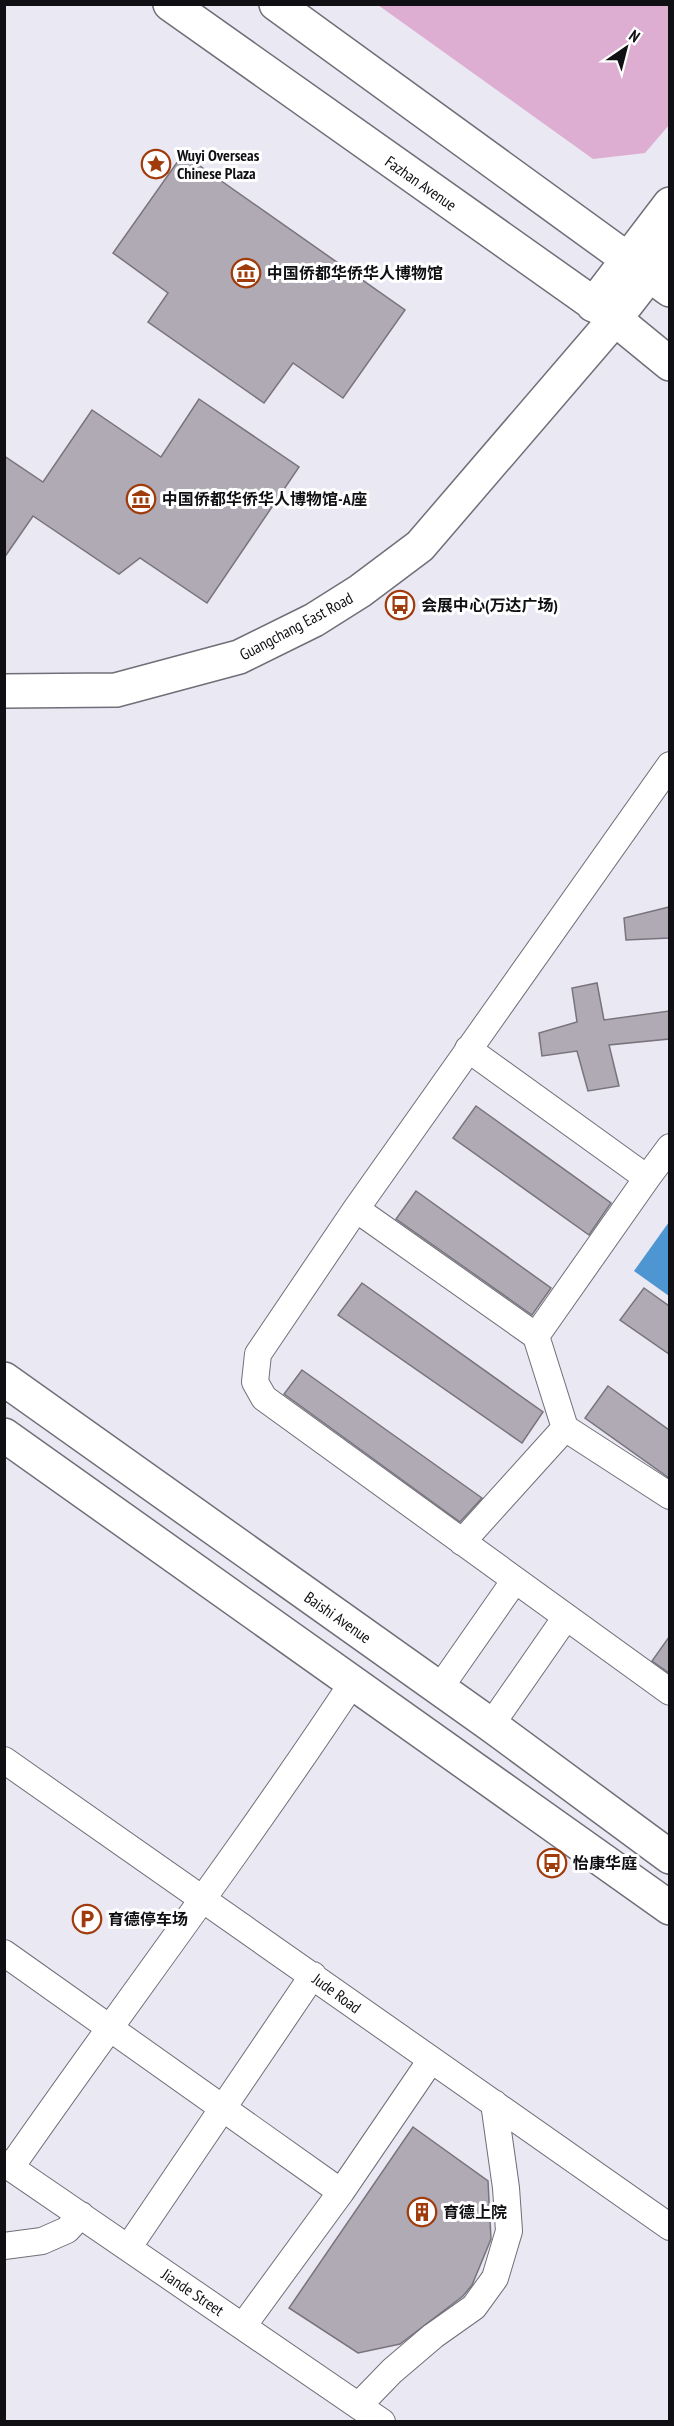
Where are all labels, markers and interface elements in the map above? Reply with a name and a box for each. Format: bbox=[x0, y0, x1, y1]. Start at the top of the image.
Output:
north arrow bbox=[596, 18, 656, 78]
text: N bbox=[625, 25, 644, 46]
place label: Wuyi Overseas Chinese Plaza bbox=[176, 145, 260, 183]
place icon: Wuyi Overseas Chinese Plaza bbox=[140, 148, 172, 180]
street label: Fazhan Avenue bbox=[381, 151, 461, 215]
museum icon: 中国侨都华侨华人博物馆 bbox=[230, 257, 262, 289]
place label: 中国侨都华侨华人博物馆 bbox=[267, 263, 443, 283]
museum icon: 中国侨都华侨华人博物馆-A座 bbox=[125, 483, 157, 515]
place label: 中国侨都华侨华人博物馆-A座 bbox=[162, 489, 367, 509]
street label: Guangchang East Road bbox=[236, 588, 356, 664]
bus stop icon: 会展中心(万达广场) bbox=[384, 589, 416, 621]
place label: 会展中心(万达广场) bbox=[421, 595, 558, 615]
street label: Baishi Avenue bbox=[301, 1587, 375, 1647]
bus stop icon: 怡康华庭 bbox=[536, 1847, 568, 1879]
place label: 怡康华庭 bbox=[573, 1853, 637, 1873]
parking icon: 育德停车场 bbox=[71, 1903, 103, 1935]
place label: 育德停车场 bbox=[108, 1909, 188, 1929]
street label: Jude Road bbox=[308, 1968, 365, 2017]
building icon: 育德上院 bbox=[406, 2196, 438, 2228]
place label: 育德上院 bbox=[443, 2202, 507, 2222]
street label: Jiande Street bbox=[157, 2263, 228, 2320]

